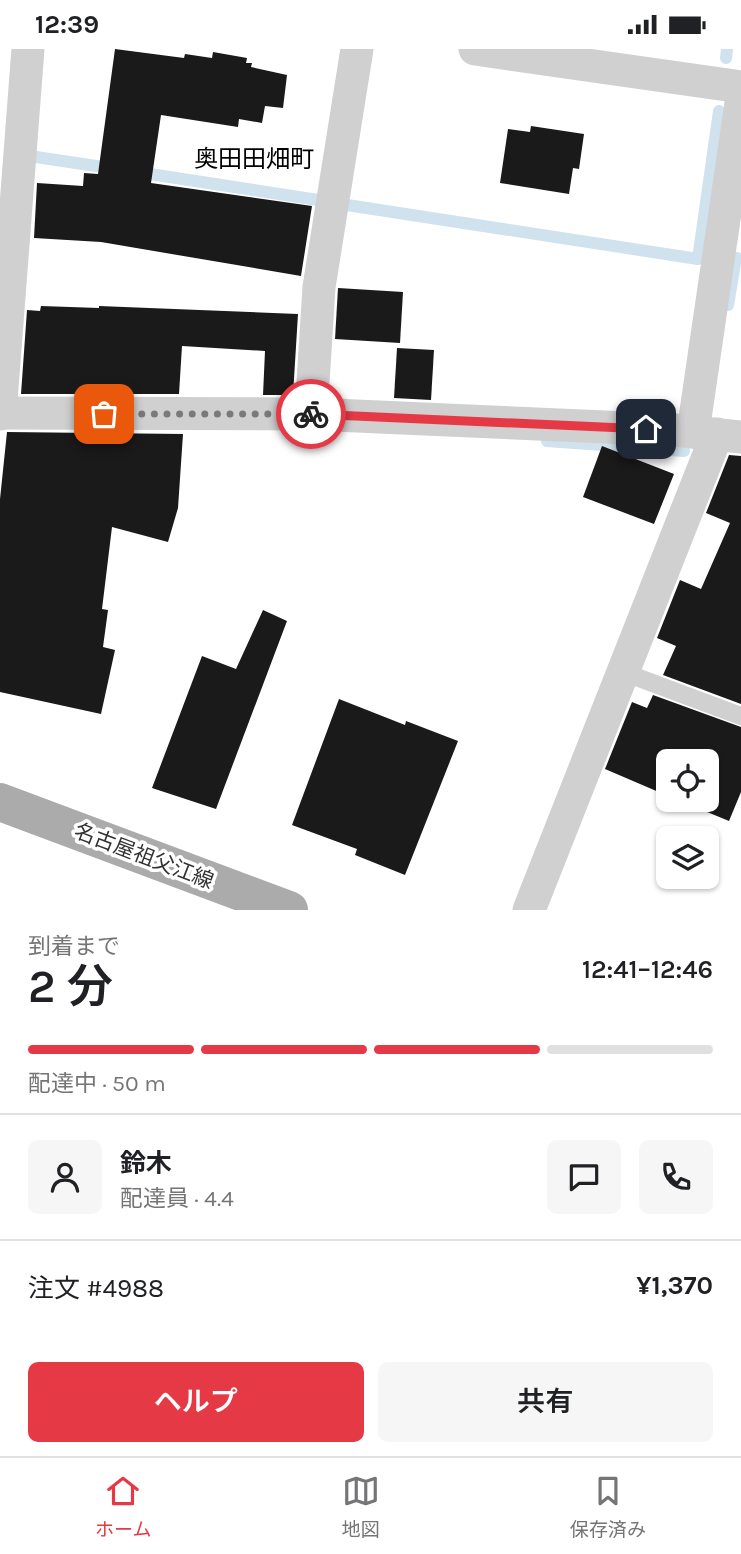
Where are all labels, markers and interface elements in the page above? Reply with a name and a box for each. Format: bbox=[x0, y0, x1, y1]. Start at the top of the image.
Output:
text: 12:39 bbox=[35, 9, 99, 40]
district label: 奥田田畑町 bbox=[194, 145, 314, 173]
courier bbox=[276, 379, 346, 449]
pin bbox=[74, 384, 134, 444]
icon: bag bbox=[85, 395, 123, 433]
icon: bike bbox=[292, 395, 330, 433]
pin bbox=[616, 399, 676, 459]
icon: home bbox=[627, 410, 665, 448]
map controls bbox=[656, 749, 719, 889]
button: locate bbox=[656, 749, 719, 812]
street label: 名古屋祖父江線 bbox=[71, 818, 217, 894]
button: layers bbox=[656, 826, 719, 889]
text: 到着まで bbox=[28, 933, 120, 960]
text: 12:41–12:46 bbox=[582, 954, 713, 985]
text: 2 分 bbox=[28, 960, 113, 1014]
text: 配達中 · 50 m bbox=[28, 1070, 166, 1097]
button: person bbox=[28, 1140, 102, 1214]
button: chat bbox=[547, 1140, 621, 1214]
button: phone bbox=[639, 1140, 713, 1214]
text: 鈴木 bbox=[120, 1148, 172, 1179]
text: 配達員 · 4.4 bbox=[120, 1185, 234, 1212]
text: ¥1,370 bbox=[636, 1270, 713, 1301]
text: 注文 #4988 bbox=[28, 1273, 164, 1304]
button: ヘルプ bbox=[28, 1362, 364, 1442]
button: 共有 bbox=[378, 1362, 713, 1442]
tab: ホーム bbox=[95, 1472, 152, 1541]
tab: 地図 bbox=[342, 1472, 380, 1541]
tab: 保存済み bbox=[570, 1472, 646, 1541]

